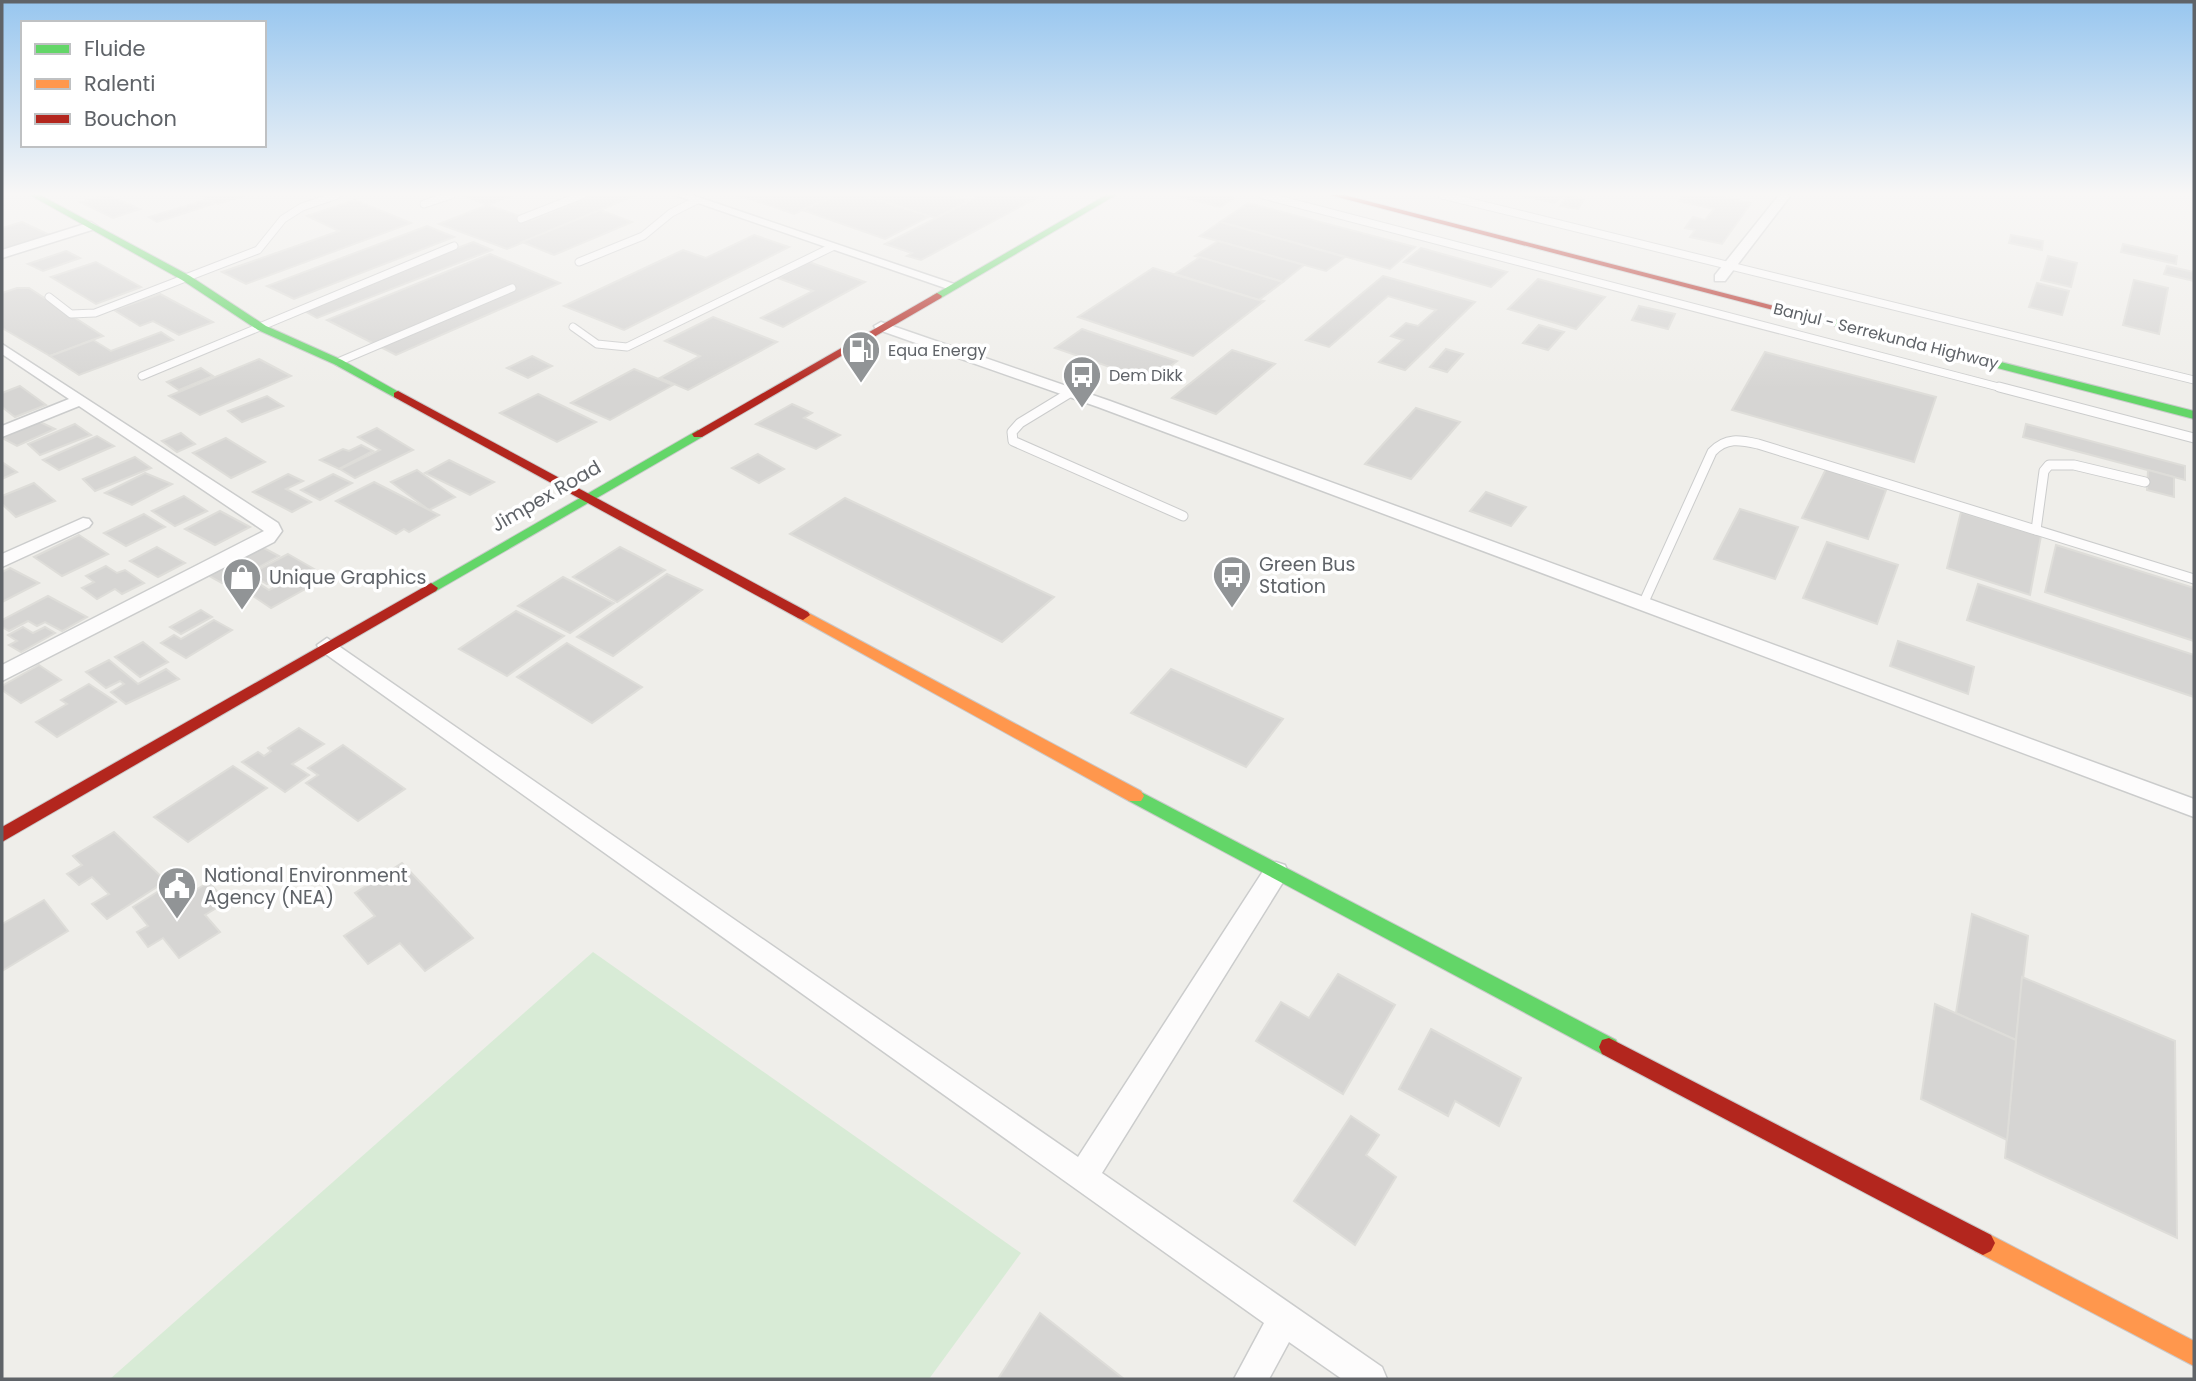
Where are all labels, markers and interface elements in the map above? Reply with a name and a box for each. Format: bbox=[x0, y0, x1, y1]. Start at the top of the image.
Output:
legend bbox=[21, 21, 266, 147]
text: Fluide bbox=[84, 34, 146, 63]
text: Ralenti bbox=[84, 69, 155, 98]
text: Bouchon bbox=[84, 104, 177, 133]
street label: Banjul - Serrekunda Highway bbox=[1771, 297, 2001, 375]
fuel station icon: Equa Energy bbox=[840, 329, 882, 384]
place label: Equa Energy bbox=[888, 339, 987, 362]
bus stop icon: Dem Dikk bbox=[1061, 354, 1103, 409]
place label: Dem Dikk bbox=[1109, 364, 1183, 387]
street label: Jimpex Road bbox=[486, 454, 606, 538]
place label: Green Bus Station bbox=[1259, 551, 1355, 600]
bus stop icon: Green Bus Station bbox=[1211, 554, 1253, 609]
shop icon: Unique Graphics bbox=[221, 556, 263, 611]
place label: Unique Graphics bbox=[269, 564, 426, 591]
place label: National Environment Agency (NEA) bbox=[204, 862, 408, 911]
public building icon: National Environment Agency (NEA) bbox=[156, 865, 198, 920]

